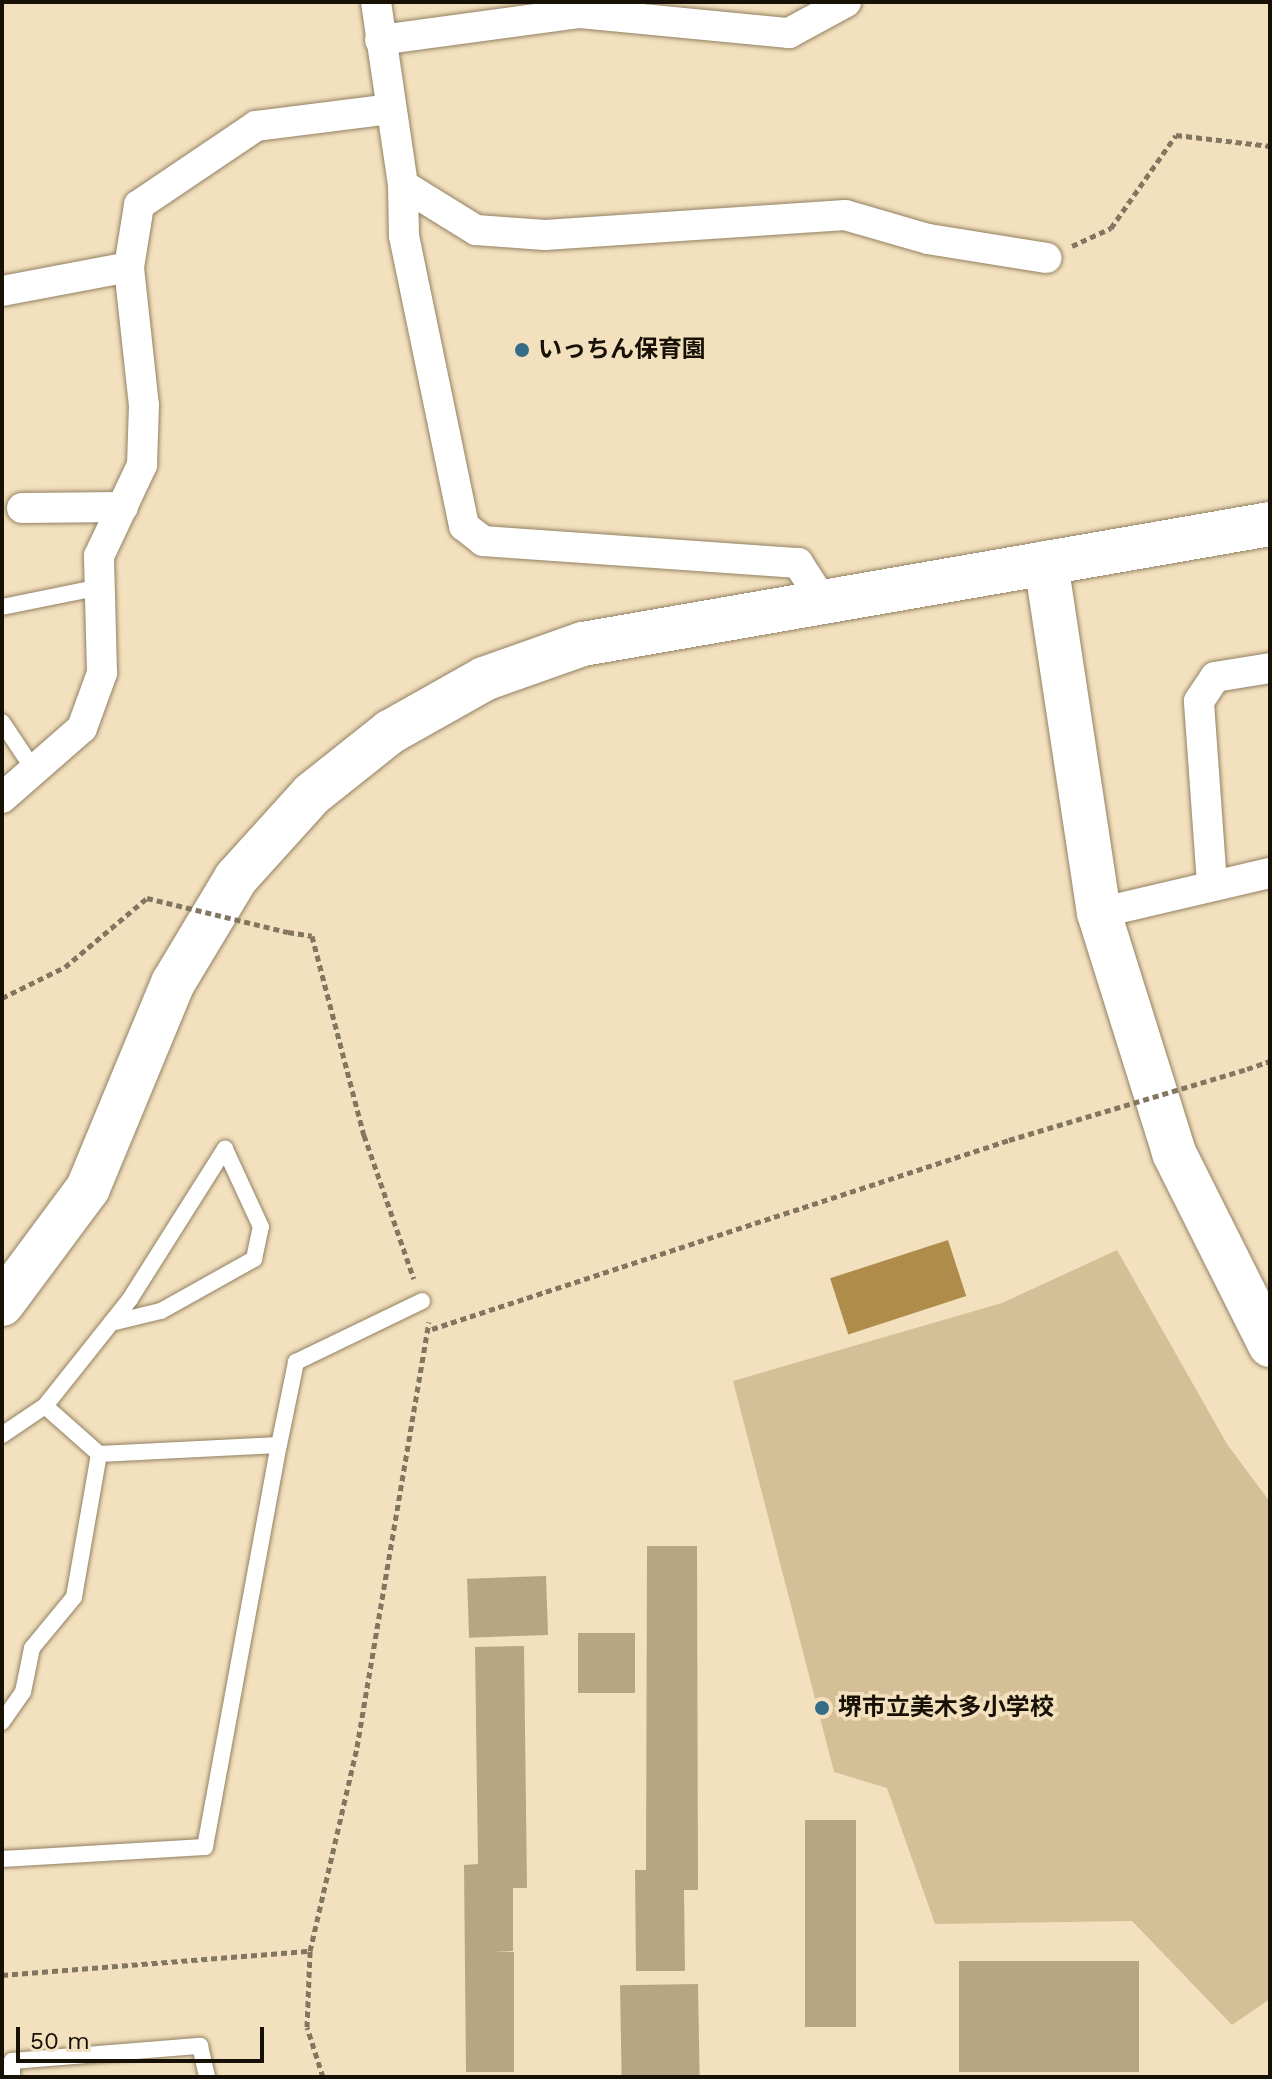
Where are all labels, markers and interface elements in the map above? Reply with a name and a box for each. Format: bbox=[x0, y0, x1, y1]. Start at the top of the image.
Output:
place label: いっちん保育園 bbox=[538, 336, 706, 364]
marker: いっちん保育園 bbox=[513, 341, 531, 359]
place label: 堺市立美木多小学校 bbox=[838, 1694, 1054, 1722]
marker: 堺市立美木多小学校 bbox=[813, 1699, 831, 1717]
scale bar bbox=[20, 2011, 268, 2061]
text: 50 m bbox=[30, 2027, 90, 2055]

